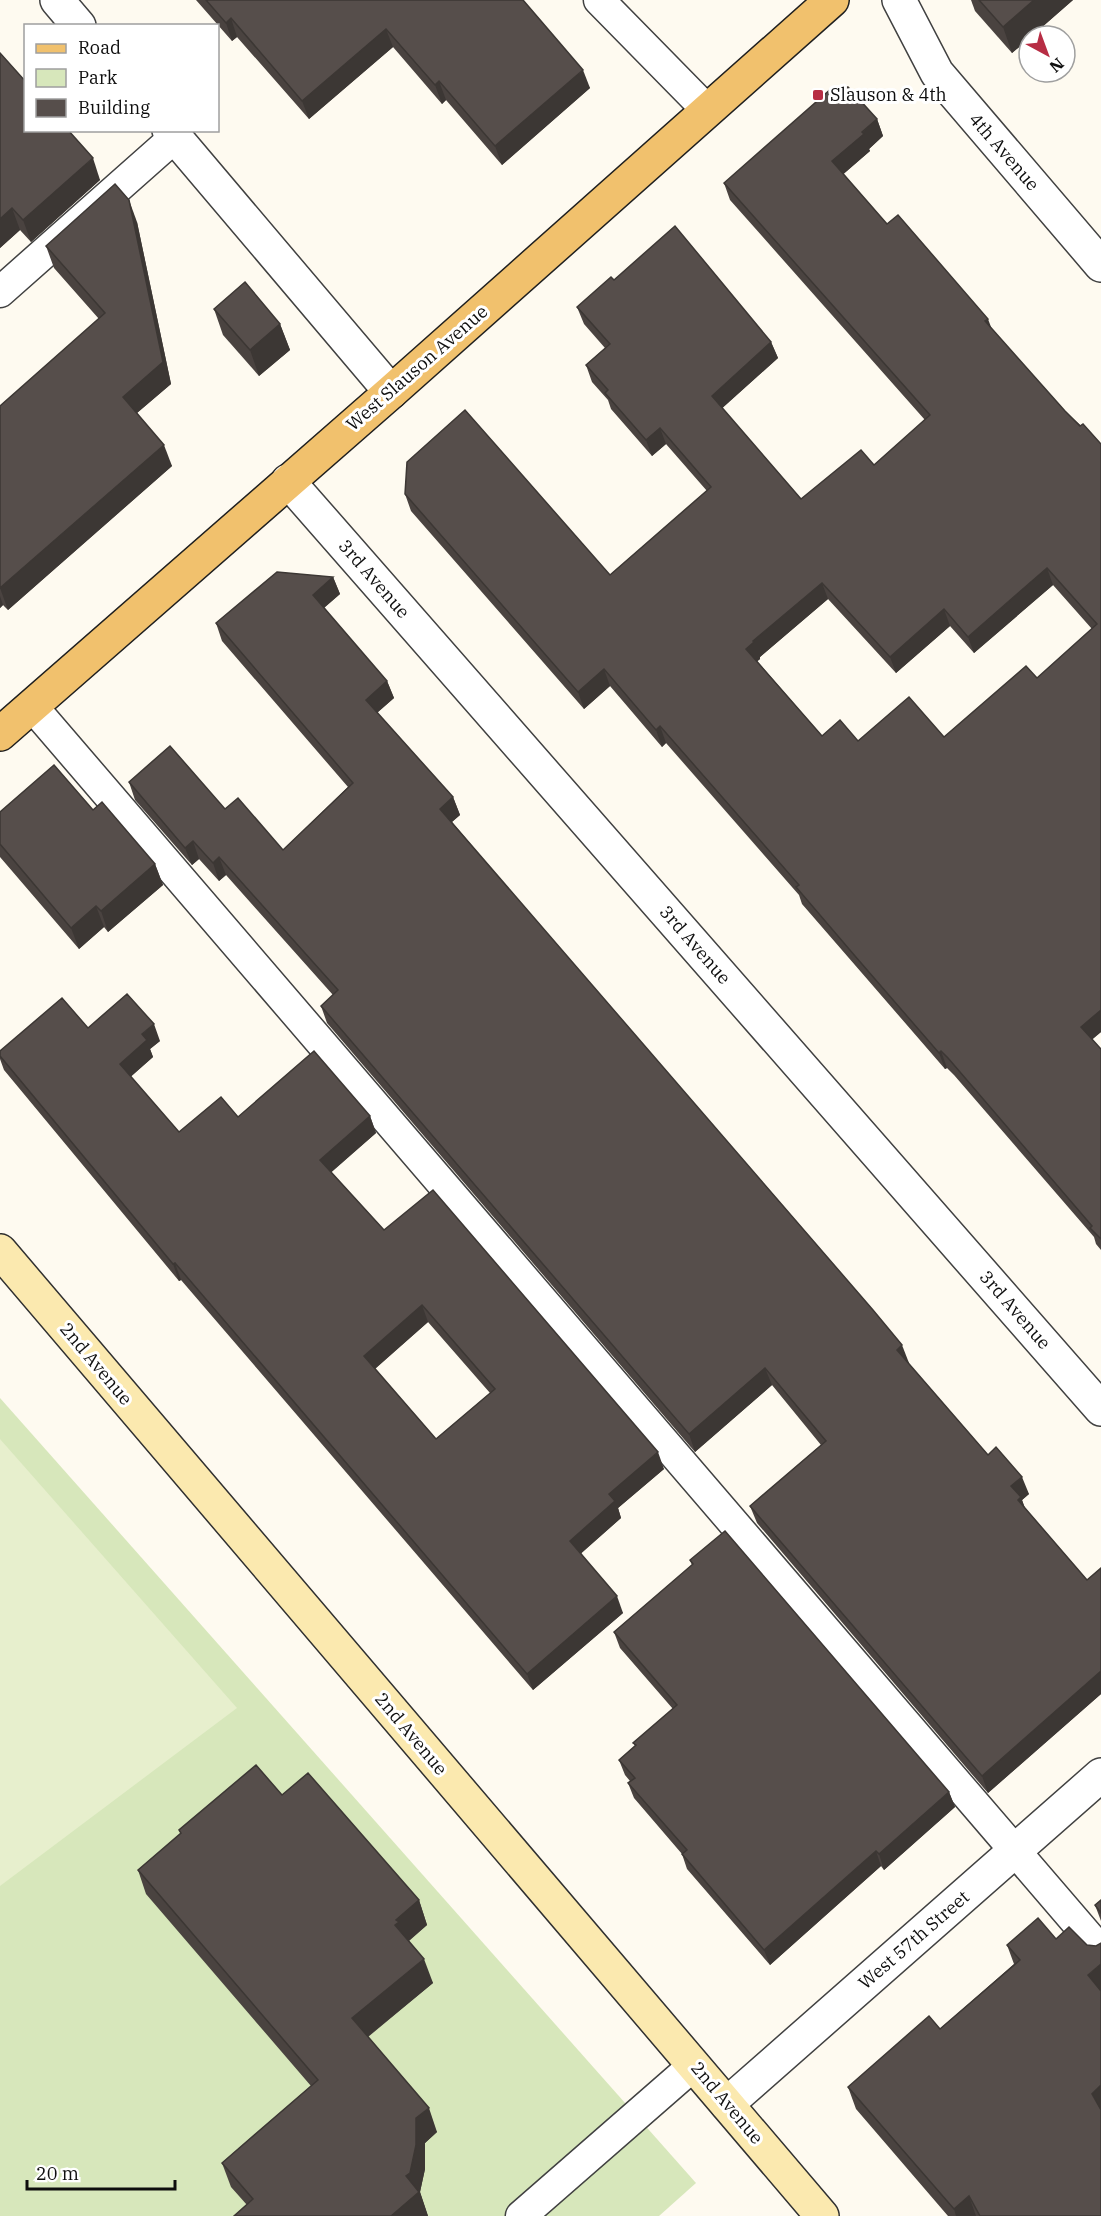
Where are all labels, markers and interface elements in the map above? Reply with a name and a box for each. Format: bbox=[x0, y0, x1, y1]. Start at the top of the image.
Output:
legend bbox=[24, 24, 219, 132]
north arrow bbox=[1017, 24, 1077, 84]
text: Road bbox=[78, 36, 121, 59]
text: N bbox=[1046, 54, 1068, 77]
text: Park bbox=[78, 66, 118, 89]
place label: Slauson & 4th bbox=[830, 83, 947, 106]
marker: Slauson & 4th bbox=[811, 88, 825, 102]
text: Building bbox=[78, 96, 150, 119]
street label: 4th Avenue bbox=[964, 108, 1044, 195]
street label: West Slauson Avenue bbox=[341, 300, 492, 435]
street label: 3rd Avenue bbox=[334, 534, 415, 623]
street label: 3rd Avenue bbox=[655, 900, 736, 989]
street label: 3rd Avenue bbox=[975, 1265, 1056, 1354]
street label: 2nd Avenue bbox=[55, 1318, 138, 1410]
street label: 2nd Avenue bbox=[370, 1688, 453, 1780]
street label: West 57th Street bbox=[854, 1885, 974, 1994]
street label: 2nd Avenue bbox=[686, 2057, 769, 2149]
scale bar bbox=[27, 2153, 176, 2191]
text: 20 m bbox=[36, 2162, 79, 2185]

